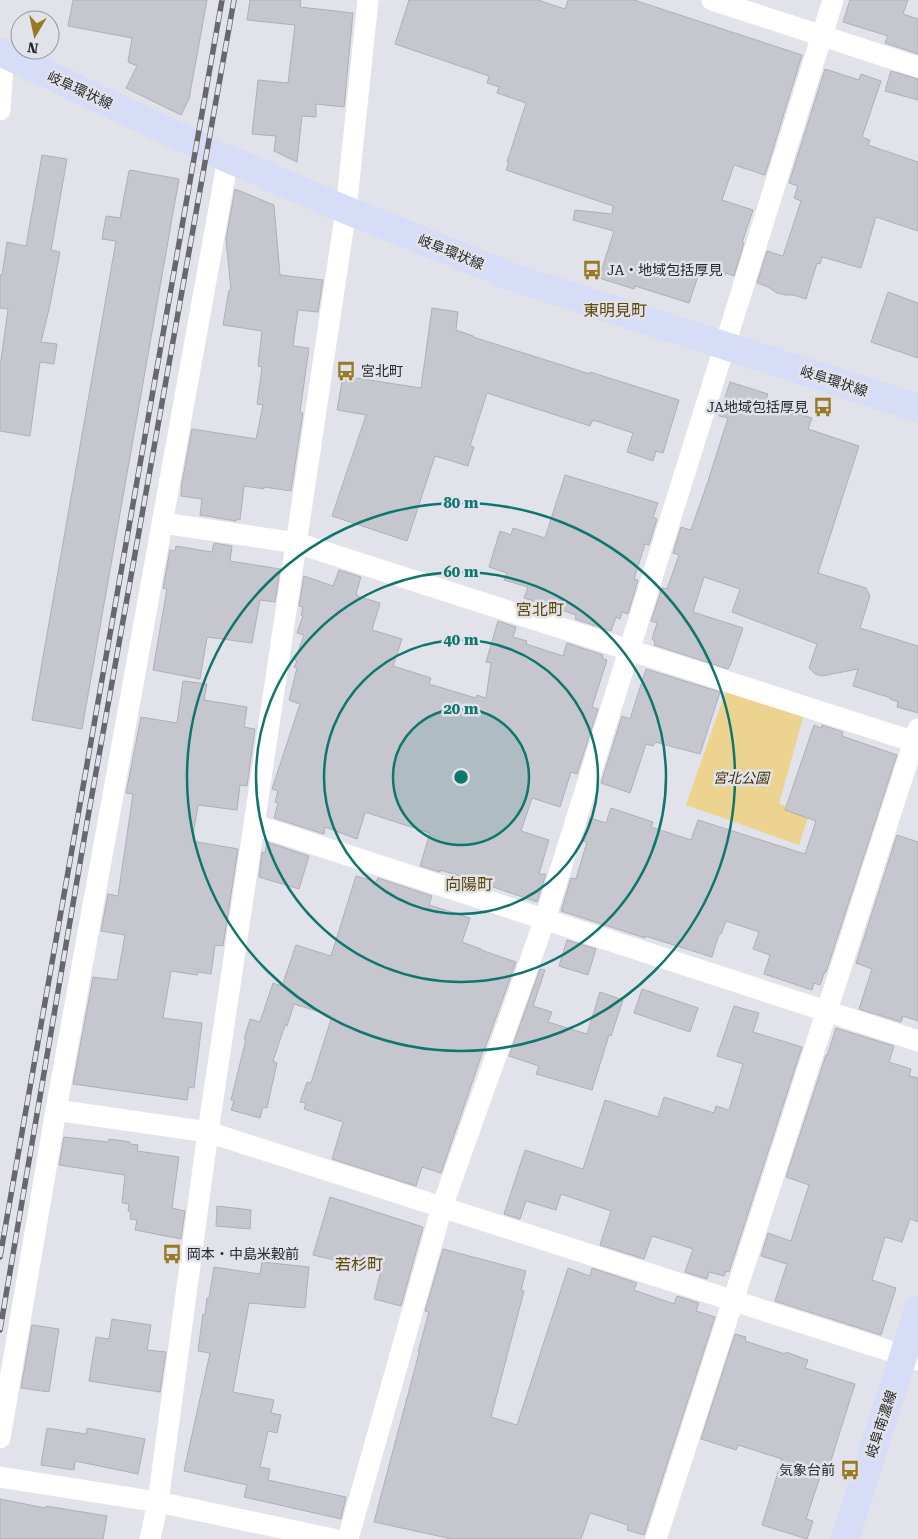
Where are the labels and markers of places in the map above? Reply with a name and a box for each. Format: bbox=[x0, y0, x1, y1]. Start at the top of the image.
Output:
bus stop icon: JA・地域包括厚見 bbox=[581, 259, 603, 281]
place label: JA・地域包括厚見 bbox=[607, 262, 722, 278]
bus stop icon: 宮北町 bbox=[335, 360, 357, 382]
place label: 宮北町 bbox=[361, 363, 403, 379]
bus stop icon: JA地域包括厚見 bbox=[812, 396, 834, 418]
place label: JA地域包括厚見 bbox=[707, 399, 808, 415]
centre of rings bbox=[452, 768, 470, 786]
bus stop icon: 岡本・中島米穀前 bbox=[161, 1243, 183, 1265]
place label: 岡本・中島米穀前 bbox=[187, 1246, 299, 1262]
bus stop icon: 気象台前 bbox=[839, 1459, 861, 1481]
place label: 気象台前 bbox=[779, 1462, 835, 1478]

